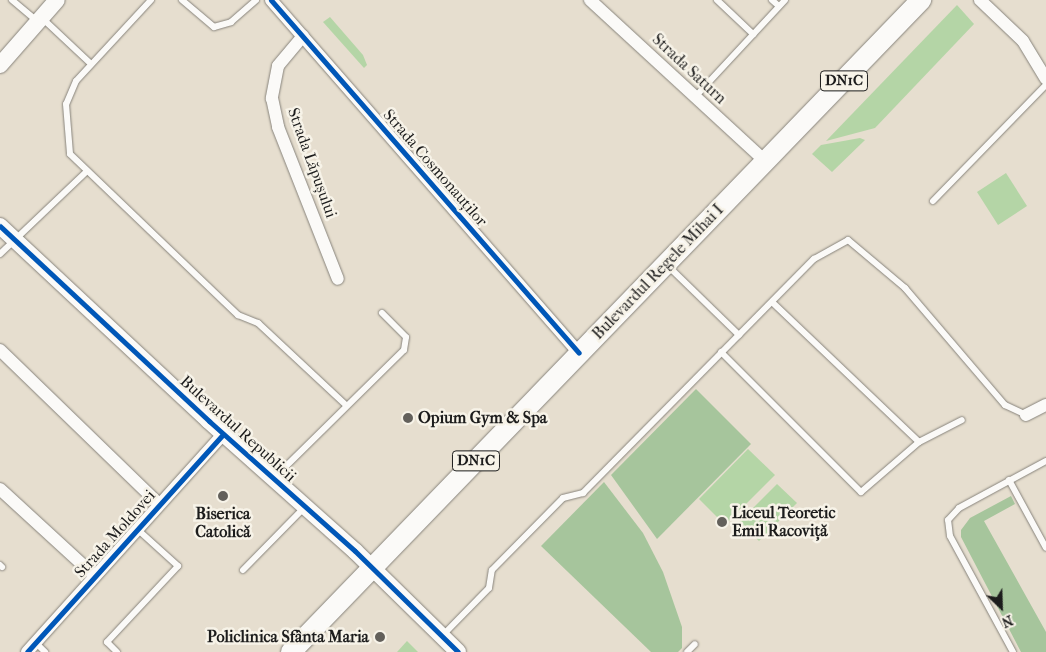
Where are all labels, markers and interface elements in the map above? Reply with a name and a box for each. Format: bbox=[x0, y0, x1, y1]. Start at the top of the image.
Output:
street label: Strada Saturn bbox=[648, 30, 730, 108]
road number: DN1C bbox=[819, 68, 869, 94]
street label: Strada Lăpușului bbox=[283, 105, 341, 221]
street label: Strada Cosmonauților bbox=[379, 105, 491, 231]
street label: Bulevardul Regele Mihai I bbox=[588, 200, 728, 344]
street label: Bulevardul Republicii bbox=[176, 372, 300, 486]
place label: Opium Gym & Spa bbox=[418, 408, 547, 428]
marker: Opium Gym & Spa bbox=[402, 412, 414, 424]
road number: DN1C bbox=[451, 448, 501, 474]
street label: Strada Moldovei bbox=[71, 486, 159, 582]
marker: Biserica Catolică bbox=[217, 490, 229, 502]
place label: Liceul Teoretic Emil Racoviță bbox=[732, 503, 835, 541]
place label: Biserica Catolică bbox=[195, 504, 251, 542]
marker: Liceul Teoretic Emil Racoviță bbox=[716, 516, 728, 528]
north arrow bbox=[976, 582, 1026, 632]
text: N bbox=[999, 611, 1016, 631]
place label: Policlinica Sfânta Maria bbox=[207, 627, 369, 647]
marker: Policlinica Sfânta Maria bbox=[373, 630, 387, 644]

